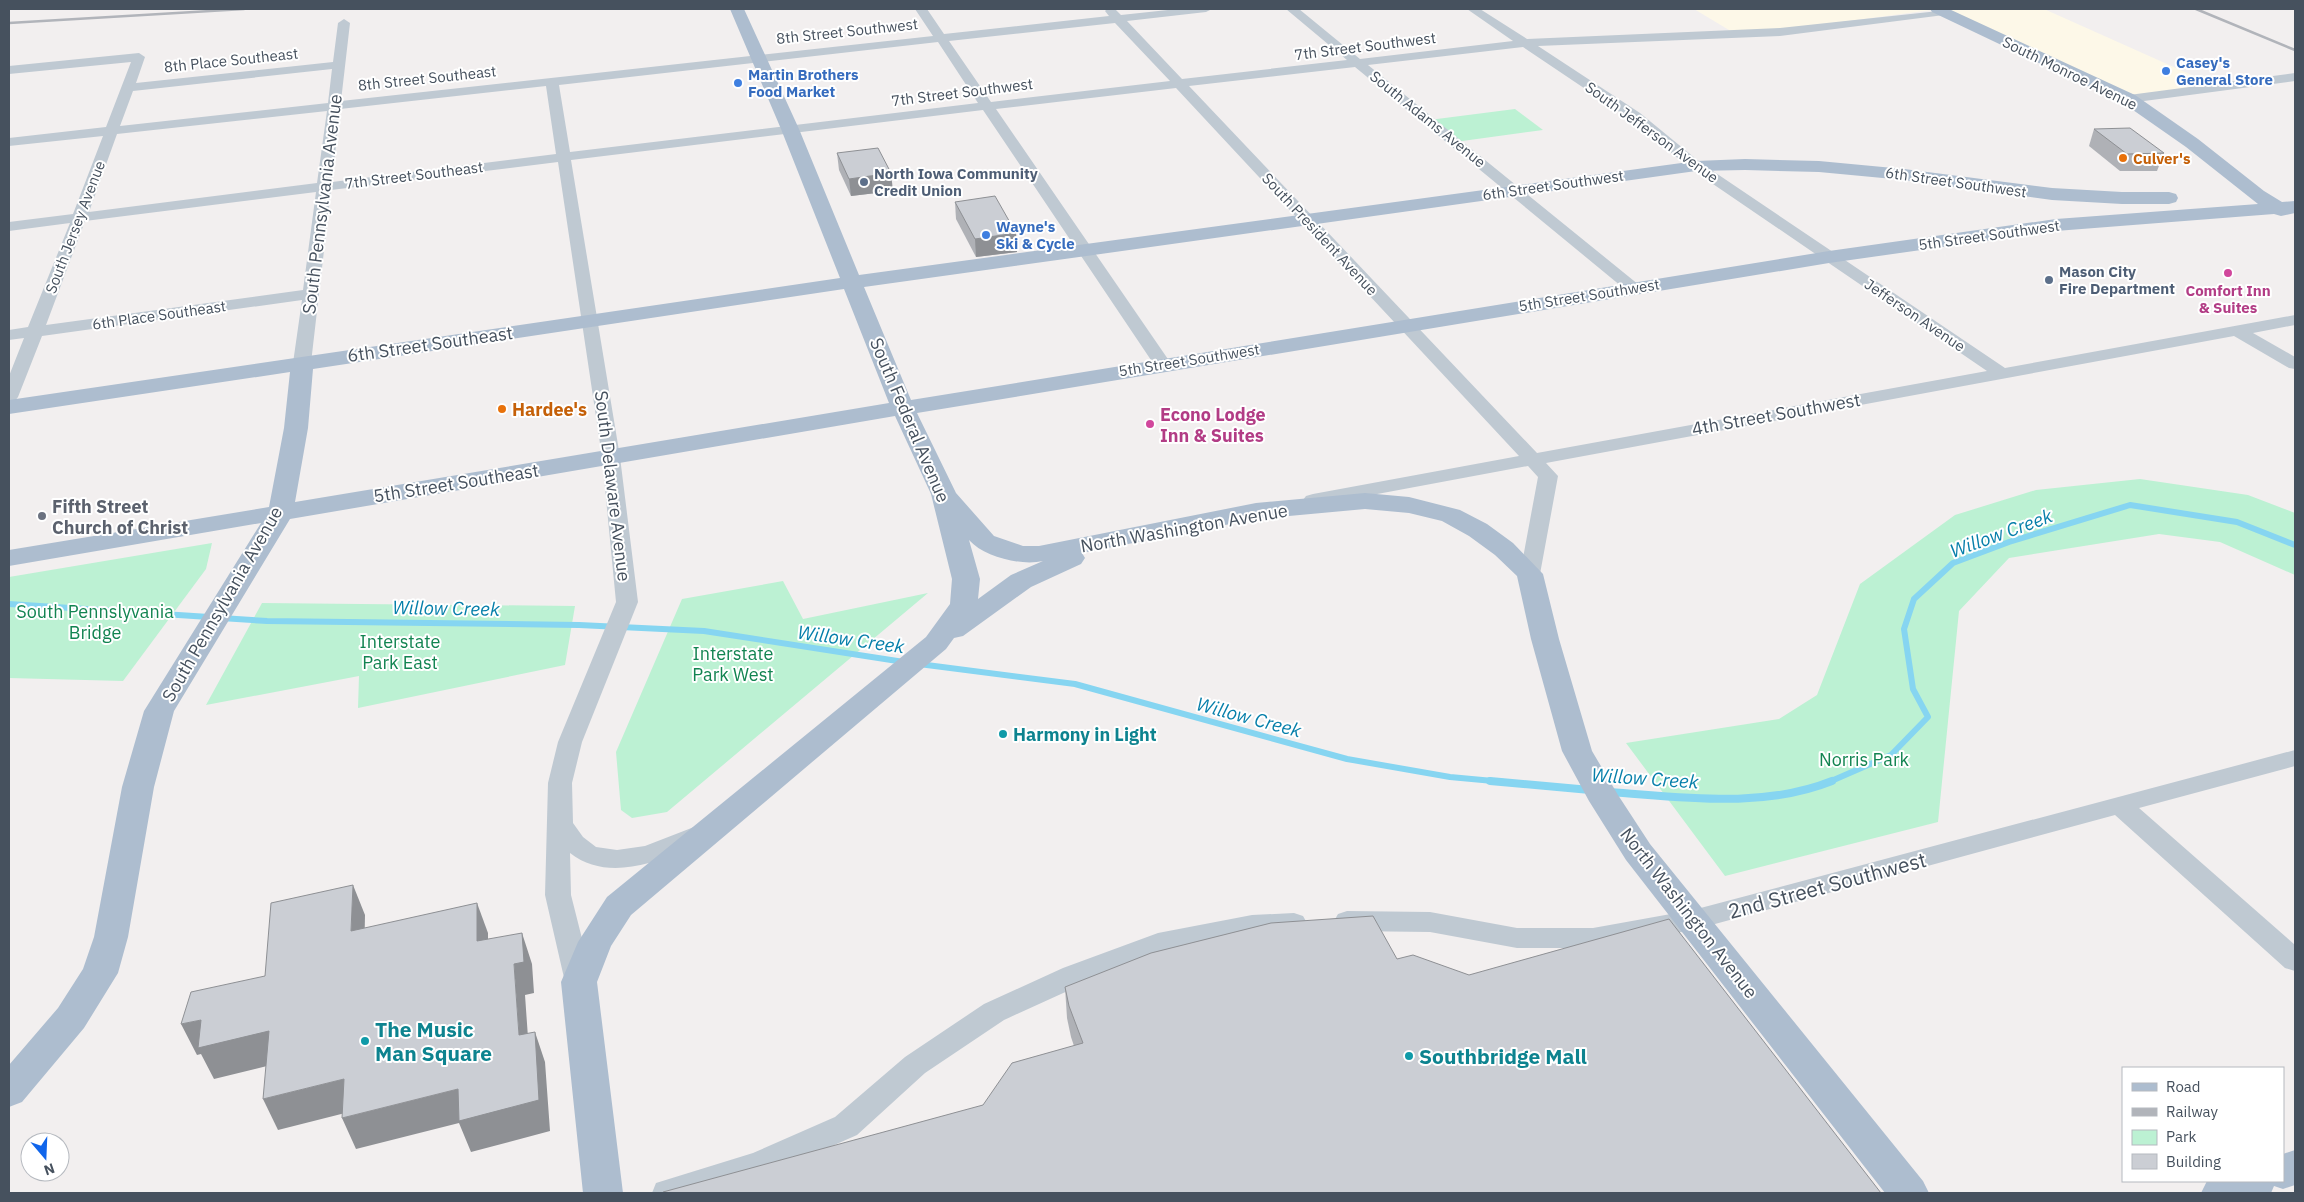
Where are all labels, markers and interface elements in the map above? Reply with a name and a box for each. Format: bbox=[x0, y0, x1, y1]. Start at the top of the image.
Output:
street label: 8th Street Southwest bbox=[775, 14, 919, 48]
street label: 7th Street Southwest bbox=[1293, 28, 1437, 64]
street label: South Monroe Avenue bbox=[1999, 32, 2141, 114]
street label: 8th Place Southeast bbox=[163, 44, 299, 76]
place label: Casey's General Store bbox=[2176, 53, 2273, 89]
street label: 8th Street Southeast bbox=[357, 61, 497, 95]
place label: Martin Brothers Food Market bbox=[748, 65, 859, 101]
marker: Casey's General Store bbox=[2160, 65, 2172, 77]
street label: South Adams Avenue bbox=[1366, 67, 1490, 171]
street label: 7th Street Southwest bbox=[890, 74, 1034, 110]
marker: Martin Brothers Food Market bbox=[732, 77, 744, 89]
street label: South Jefferson Avenue bbox=[1582, 77, 1722, 187]
street label: South Pennsylvania Avenue bbox=[297, 93, 347, 315]
place label: Culver's bbox=[2133, 149, 2191, 168]
marker: Culver's bbox=[2117, 152, 2129, 164]
street label: 7th Street Southeast bbox=[344, 157, 484, 193]
street label: South Jersey Avenue bbox=[41, 158, 109, 296]
street label: 6th Street Southwest bbox=[1884, 163, 2028, 201]
place label: North Iowa Community Credit Union bbox=[874, 164, 1038, 200]
street label: 6th Street Southwest bbox=[1481, 166, 1625, 204]
street label: South President Avenue bbox=[1258, 169, 1382, 299]
marker: North Iowa Community Credit Union bbox=[858, 176, 870, 188]
street label: 5th Street Southwest bbox=[1917, 216, 2061, 254]
place label: Wayne's Ski & Cycle bbox=[996, 217, 1075, 253]
marker: Wayne's Ski & Cycle bbox=[980, 229, 992, 241]
place label: Mason City Fire Department bbox=[2059, 262, 2175, 298]
marker: Comfort Inn & Suites bbox=[2222, 267, 2234, 279]
street label: 5th Street Southwest bbox=[1517, 274, 1661, 316]
street label: Jefferson Avenue bbox=[1861, 274, 1969, 356]
marker: Mason City Fire Department bbox=[2043, 274, 2055, 286]
place label: Comfort Inn & Suites bbox=[2185, 281, 2271, 317]
street label: 6th Place Southeast bbox=[91, 296, 227, 334]
street label: 6th Street Southeast bbox=[346, 321, 514, 367]
street label: South Federal Avenue bbox=[865, 334, 955, 506]
street label: 5th Street Southwest bbox=[1117, 339, 1261, 381]
street label: 4th Street Southwest bbox=[1690, 388, 1862, 440]
street label: South Delaware Avenue bbox=[590, 389, 636, 583]
place label: Hardee's bbox=[512, 398, 587, 421]
marker: Hardee's bbox=[496, 403, 508, 415]
place label: Econo Lodge Inn & Suites bbox=[1160, 403, 1266, 447]
marker: Econo Lodge Inn & Suites bbox=[1144, 418, 1156, 430]
street label: 5th Street Southeast bbox=[372, 459, 540, 507]
place label: Fifth Street Church of Christ bbox=[52, 495, 188, 539]
street label: North Washington Avenue bbox=[1079, 498, 1289, 558]
street label: South Pennsylvania Avenue bbox=[157, 502, 287, 706]
water label: Willow Creek bbox=[1946, 503, 2057, 563]
marker: Fifth Street Church of Christ bbox=[36, 510, 48, 522]
water label: Willow Creek bbox=[392, 595, 501, 621]
park label: South Pennslyvania Bridge bbox=[16, 600, 174, 644]
water label: Willow Creek bbox=[796, 620, 907, 659]
park label: Interstate Park East bbox=[360, 630, 441, 674]
park label: Interstate Park West bbox=[692, 642, 774, 686]
water label: Willow Creek bbox=[1194, 692, 1305, 743]
place label: Harmony in Light bbox=[1013, 723, 1157, 746]
marker: Harmony in Light bbox=[997, 728, 1009, 740]
park label: Norris Park bbox=[1819, 748, 1909, 771]
water label: Willow Creek bbox=[1591, 762, 1701, 794]
street label: North Washington Avenue bbox=[1615, 823, 1763, 1003]
street label: 2nd Street Southwest bbox=[1725, 845, 1929, 925]
place label: The Music Man Square bbox=[375, 1015, 492, 1067]
marker: The Music Man Square bbox=[359, 1035, 371, 1047]
place label: Southbridge Mall bbox=[1419, 1042, 1587, 1070]
marker: Southbridge Mall bbox=[1403, 1050, 1415, 1062]
legend bbox=[2122, 1067, 2284, 1182]
text: Road bbox=[2166, 1077, 2201, 1096]
text: Railway bbox=[2166, 1102, 2219, 1121]
text: Park bbox=[2166, 1127, 2196, 1146]
north arrow bbox=[20, 1132, 70, 1182]
text: Building bbox=[2166, 1152, 2221, 1171]
text: N bbox=[42, 1159, 57, 1179]

